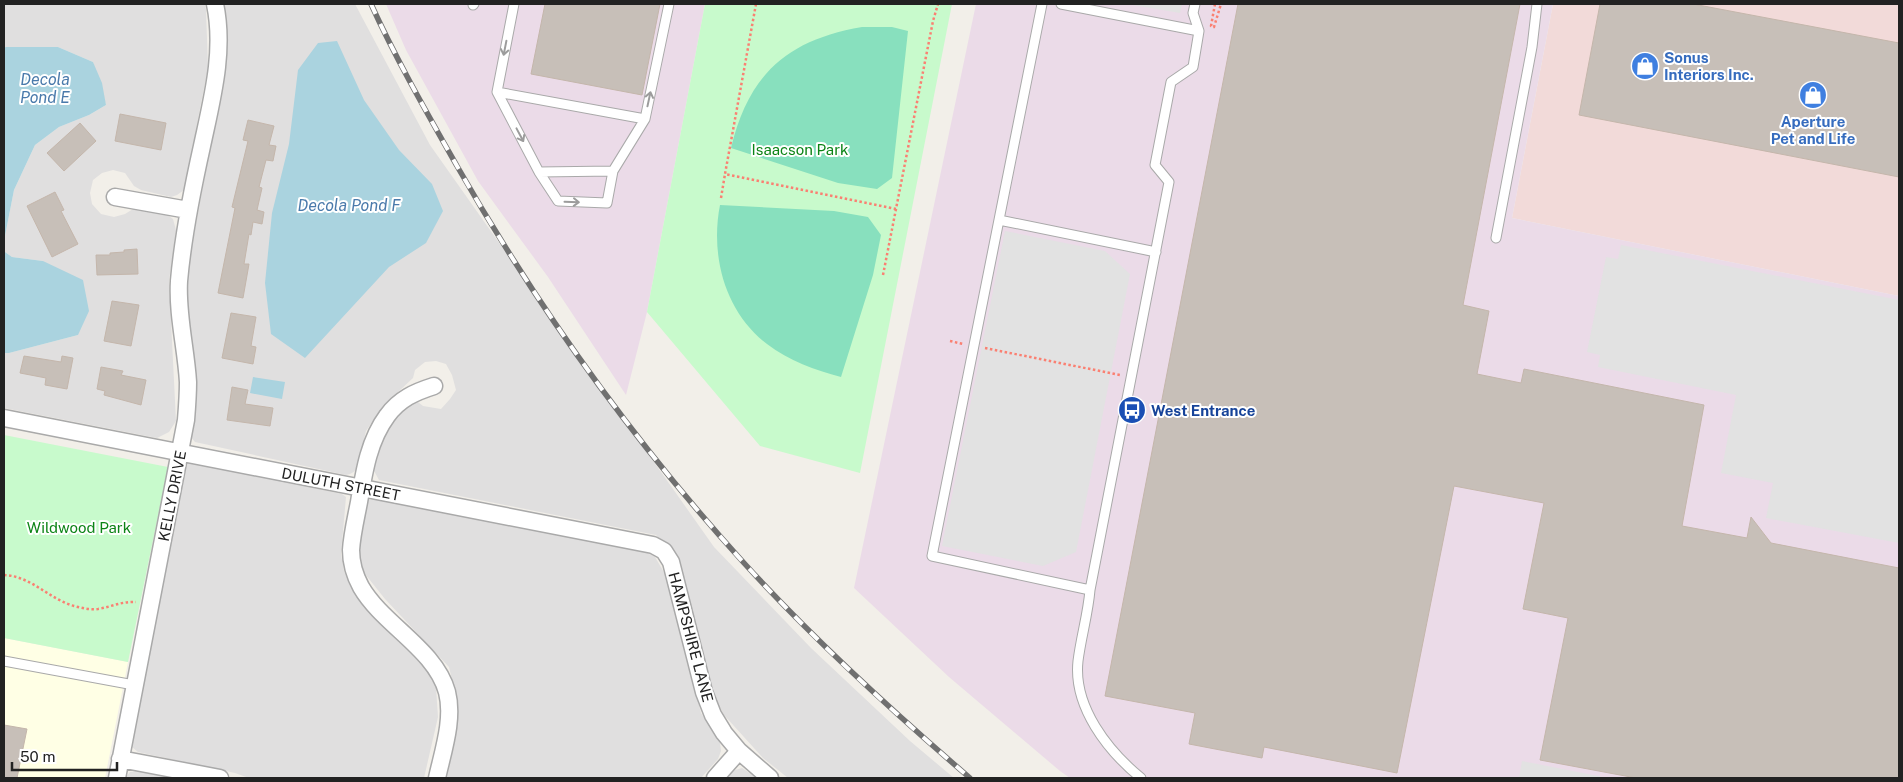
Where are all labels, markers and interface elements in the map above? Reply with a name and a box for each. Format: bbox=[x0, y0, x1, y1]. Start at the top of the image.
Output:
one-way arrow bbox=[500, 39, 510, 55]
place label: Sonus Interiors Inc. bbox=[1664, 49, 1754, 83]
shop icon: Sonus Interiors Inc. bbox=[1630, 51, 1660, 81]
water label: Decola Pond E bbox=[20, 70, 70, 107]
shop icon: Aperture Pet and Life bbox=[1798, 80, 1828, 110]
one-way arrow bbox=[645, 91, 654, 107]
place label: Aperture Pet and Life bbox=[1771, 113, 1855, 147]
one-way arrow bbox=[516, 127, 525, 142]
park label: Isaacson Park bbox=[752, 141, 848, 158]
water label: Decola Pond F bbox=[297, 196, 401, 215]
one-way arrow bbox=[564, 197, 580, 206]
bus stop icon: West Entrance bbox=[1117, 395, 1147, 425]
place label: West Entrance bbox=[1151, 402, 1255, 419]
street label: KELLY DRIVE bbox=[155, 449, 189, 543]
street label: DULUTH STREET bbox=[280, 464, 402, 504]
park label: Wildwood Park bbox=[27, 519, 131, 536]
street label: HAMPSHIRE LANE bbox=[665, 570, 717, 704]
scale bar bbox=[12, 740, 118, 772]
text: 50 m bbox=[20, 748, 55, 765]

